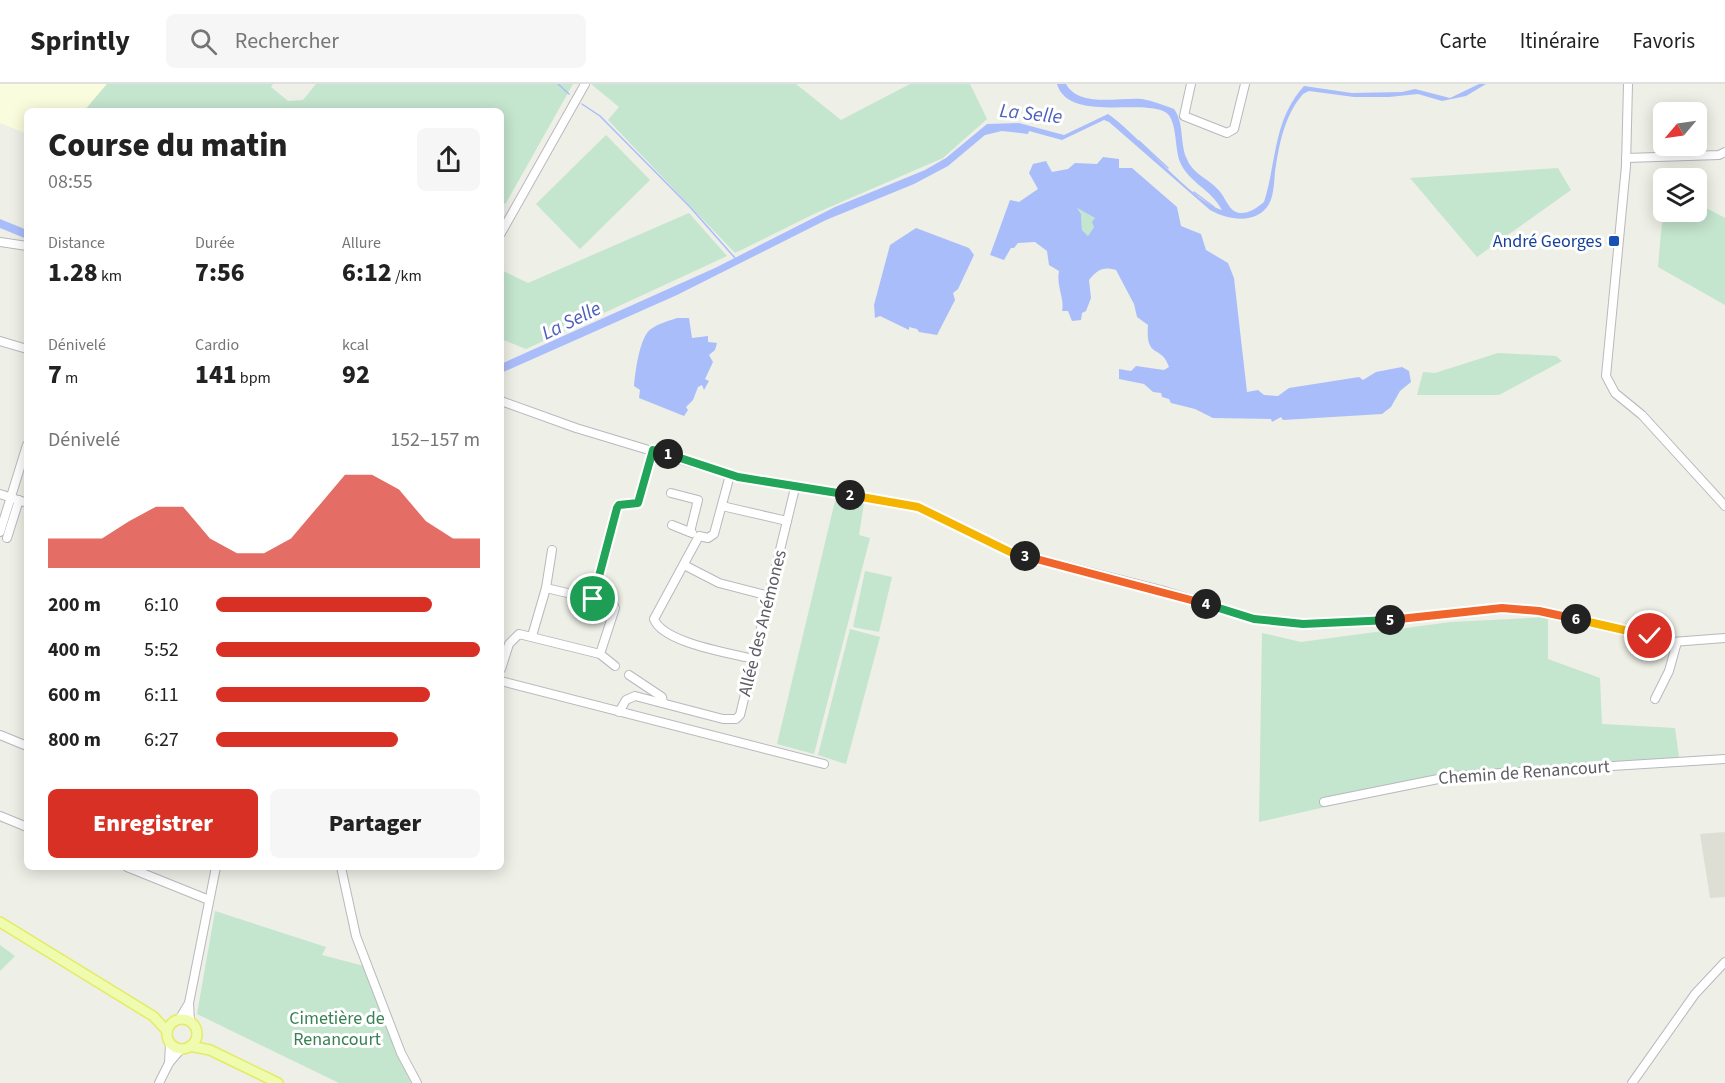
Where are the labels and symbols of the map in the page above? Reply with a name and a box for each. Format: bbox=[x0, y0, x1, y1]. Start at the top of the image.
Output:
water label: La Selle bbox=[998, 97, 1064, 131]
north arrow bbox=[1653, 102, 1707, 156]
place label: André Georges bbox=[1493, 229, 1602, 254]
marker: André Georges bbox=[1607, 234, 1621, 248]
water label: La Selle bbox=[537, 295, 606, 347]
pin: 1 bbox=[653, 439, 683, 469]
pin: 2 bbox=[835, 480, 865, 510]
pin: 3 bbox=[1010, 541, 1040, 571]
street label: Allée des Anémones bbox=[732, 547, 793, 699]
pin bbox=[567, 573, 618, 624]
pin: 4 bbox=[1191, 589, 1221, 619]
pin: 6 bbox=[1561, 604, 1591, 634]
pin: 5 bbox=[1375, 605, 1405, 635]
pin bbox=[1624, 610, 1675, 661]
street label: Chemin de Renancourt bbox=[1437, 754, 1611, 791]
park label: Cimetière de Renancourt bbox=[289, 1006, 385, 1052]

